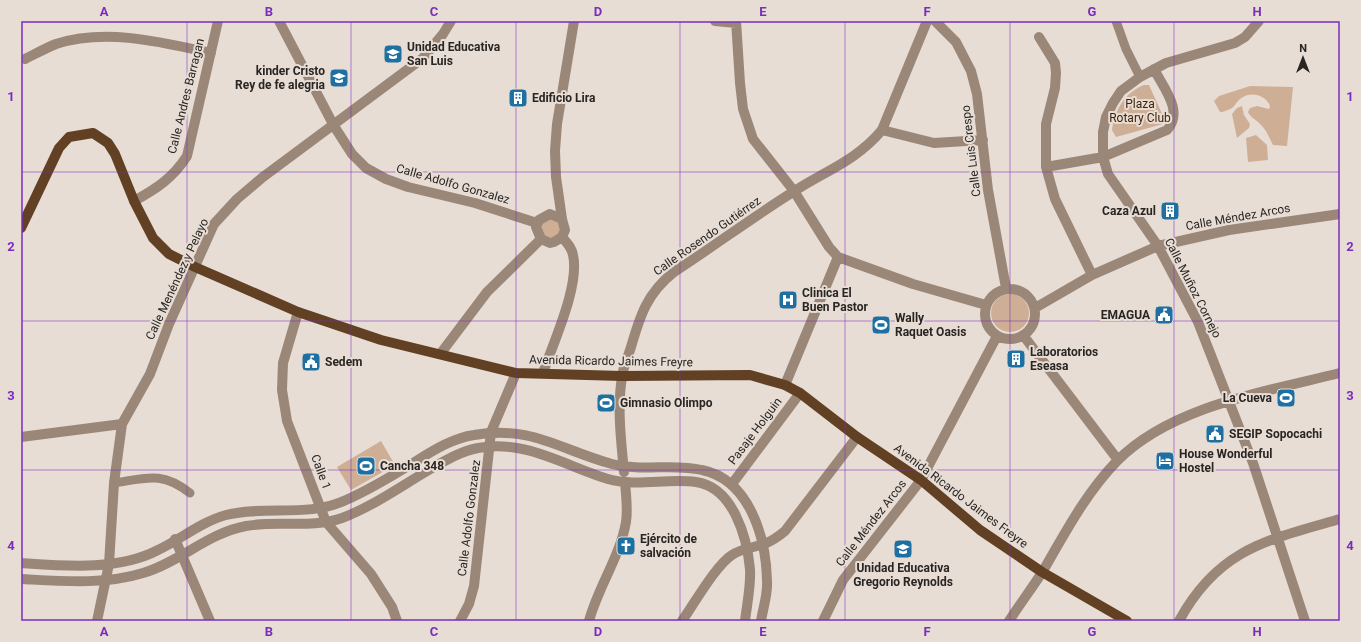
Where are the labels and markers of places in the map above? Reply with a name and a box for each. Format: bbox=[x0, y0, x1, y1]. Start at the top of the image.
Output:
place label: Unidad Educativa San Luis bbox=[407, 40, 501, 68]
school or university icon: Unidad Educativa San Luis bbox=[382, 43, 404, 65]
place label: kinder Cristo Rey de fe alegria bbox=[235, 64, 326, 92]
school or university icon: kinder Cristo Rey de fe alegria bbox=[328, 67, 350, 89]
building icon: Edificio Lira bbox=[507, 87, 529, 109]
place label: Edificio Lira bbox=[532, 91, 596, 105]
building icon: Caza Azul bbox=[1159, 200, 1181, 222]
place label: Caza Azul bbox=[1102, 204, 1156, 218]
place label: Clinica El Buen Pastor bbox=[802, 286, 869, 314]
hospital icon: Clinica El Buen Pastor bbox=[777, 289, 799, 311]
public building icon: EMAGUA bbox=[1153, 304, 1175, 326]
place label: EMAGUA bbox=[1101, 308, 1151, 322]
place label: Wally Raquet Oasis bbox=[895, 311, 966, 339]
sports icon: Wally Raquet Oasis bbox=[870, 314, 892, 336]
place label: Laboratorios Eseasa bbox=[1030, 345, 1098, 373]
building icon: Laboratorios Eseasa bbox=[1005, 348, 1027, 370]
public building icon: Sedem bbox=[300, 351, 322, 373]
place label: Sedem bbox=[325, 355, 363, 369]
sports icon: La Cueva bbox=[1275, 387, 1297, 409]
place label: La Cueva bbox=[1223, 391, 1273, 405]
sports icon: Gimnasio Olimpo bbox=[595, 392, 617, 414]
place label: Gimnasio Olimpo bbox=[620, 396, 713, 410]
public building icon: SEGIP Sopocachi bbox=[1204, 423, 1226, 445]
place label: SEGIP Sopocachi bbox=[1229, 427, 1322, 441]
place label: House Wonderful Hostel bbox=[1179, 447, 1272, 475]
hotel icon: House Wonderful Hostel bbox=[1154, 450, 1176, 472]
sports icon: Cancha 348 bbox=[355, 455, 377, 477]
place label: Cancha 348 bbox=[380, 459, 444, 473]
place label: Ejército de salvación bbox=[640, 532, 697, 560]
church icon: Ejército de salvación bbox=[615, 535, 637, 557]
school or university icon: Unidad Educativa Gregorio Reynolds bbox=[892, 538, 914, 560]
place label: Unidad Educativa Gregorio Reynolds bbox=[853, 561, 953, 589]

